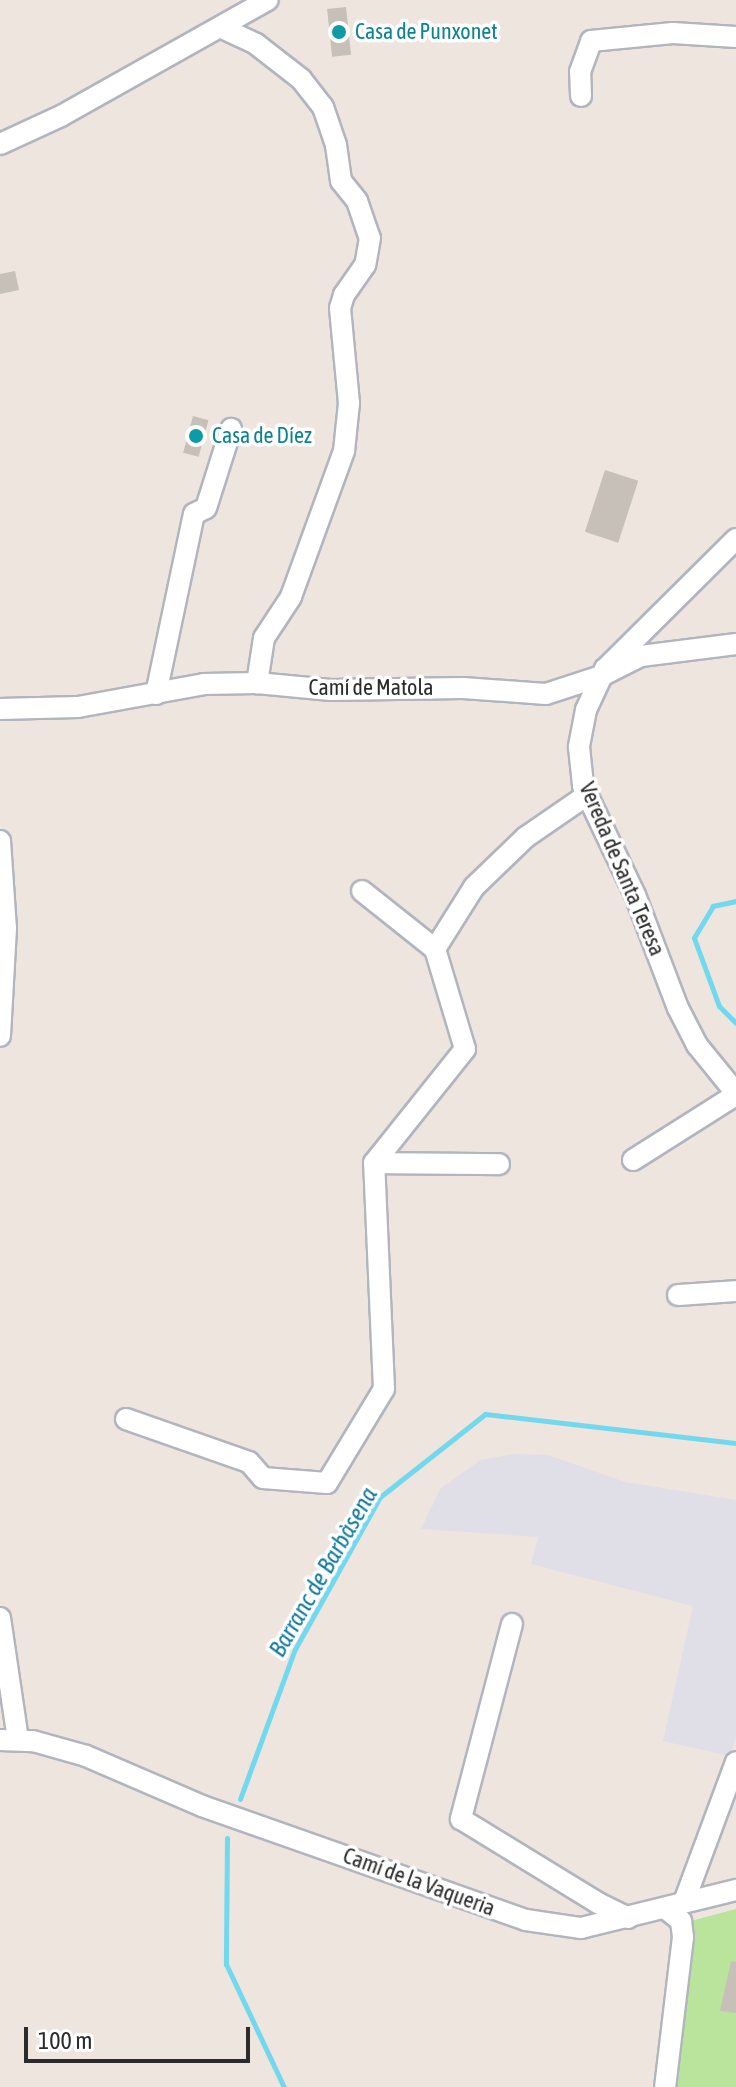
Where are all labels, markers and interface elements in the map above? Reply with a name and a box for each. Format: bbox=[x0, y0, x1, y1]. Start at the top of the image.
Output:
place label: Casa de Punxonet bbox=[355, 19, 498, 45]
marker: Casa de Punxonet bbox=[330, 23, 348, 41]
place label: Casa de Díez bbox=[212, 423, 312, 449]
marker: Casa de Díez bbox=[187, 427, 205, 445]
street label: Camí de Matola bbox=[309, 675, 433, 701]
street label: Vereda de Santa Teresa bbox=[573, 778, 671, 960]
water label: Barranc de Barbàsena bbox=[263, 1482, 383, 1662]
street label: Camí de la Vaqueria bbox=[339, 1842, 499, 1922]
scale bar bbox=[28, 2011, 254, 2061]
text: 100 m bbox=[38, 2027, 92, 2054]

